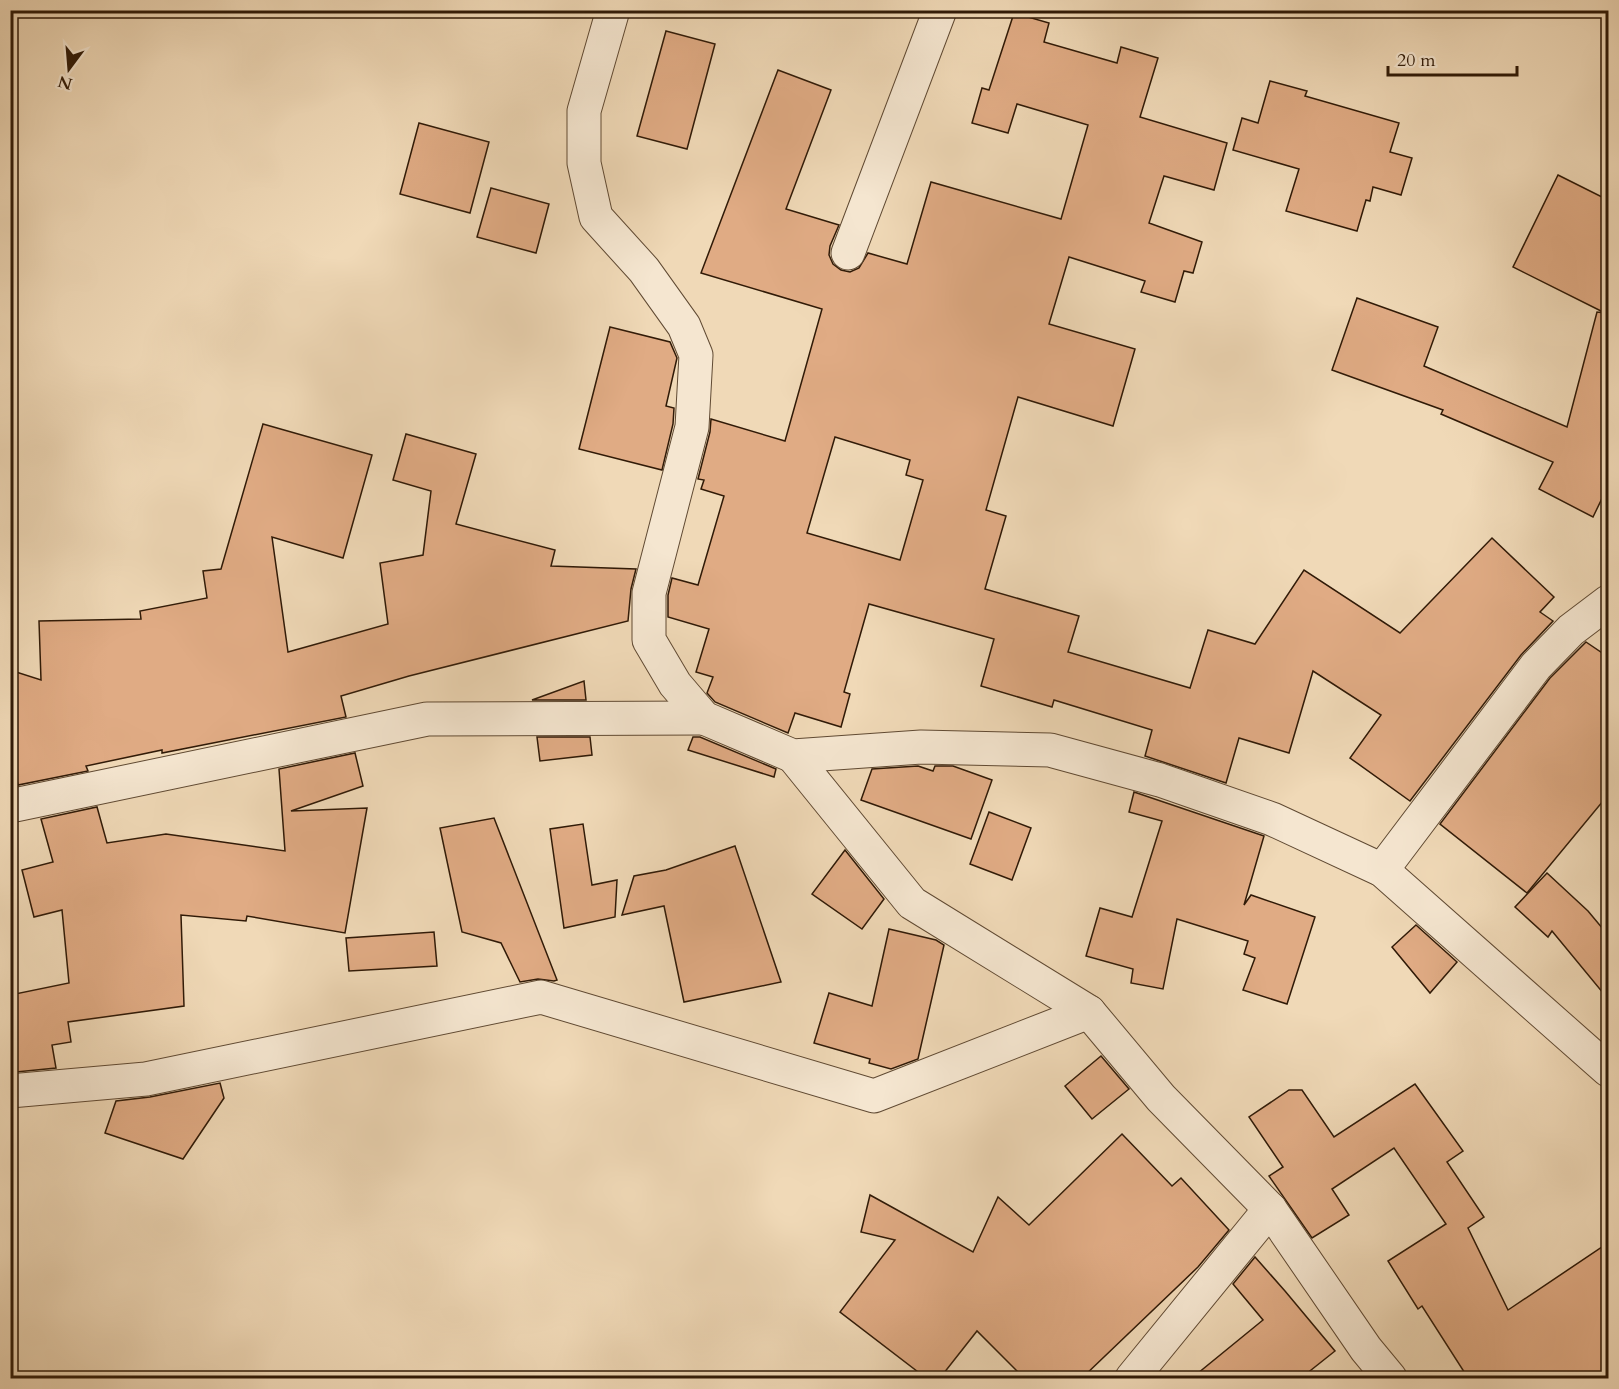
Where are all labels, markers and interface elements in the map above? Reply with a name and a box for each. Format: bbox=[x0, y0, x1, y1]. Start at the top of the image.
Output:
north arrow bbox=[39, 39, 99, 99]
scale bar bbox=[1388, 39, 1517, 77]
text: 20 m bbox=[1397, 48, 1436, 73]
text: N bbox=[55, 70, 75, 95]

